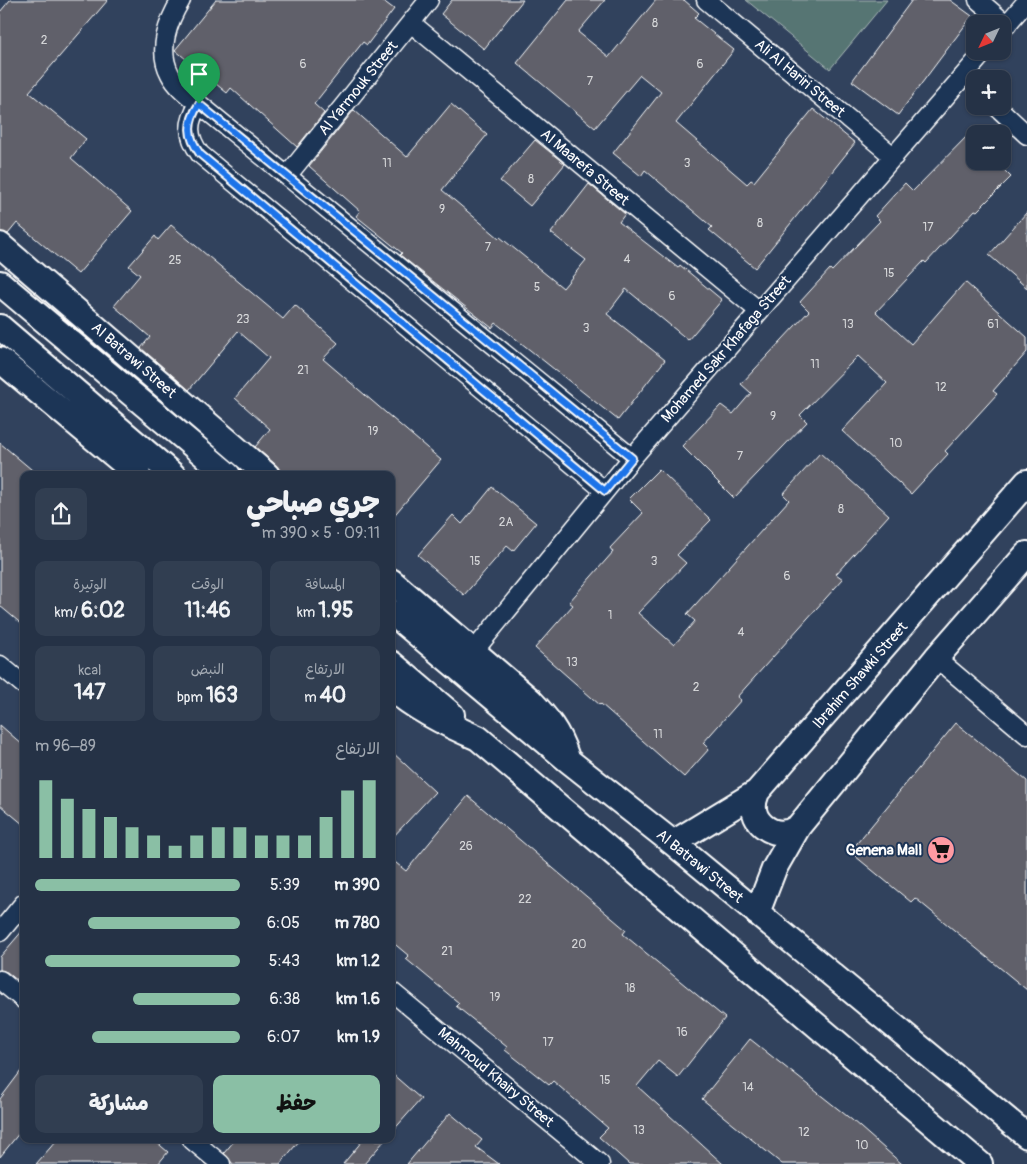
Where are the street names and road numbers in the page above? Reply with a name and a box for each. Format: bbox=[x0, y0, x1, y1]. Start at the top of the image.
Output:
street label: Ali Al Hariri Street bbox=[751, 35, 850, 122]
street label: Al Yarmouk Street bbox=[314, 36, 403, 139]
street label: Al Maarefa Street bbox=[536, 125, 634, 211]
street label: Mohamed Sakr Khafaga Street bbox=[657, 271, 796, 427]
street label: Al Batrawi Street bbox=[87, 318, 181, 403]
street label: Ibrahim Shawki Street bbox=[809, 617, 913, 733]
street label: Al Batrawi Street bbox=[652, 825, 748, 908]
street label: Mahmoud Khairy Street bbox=[434, 1023, 558, 1132]

